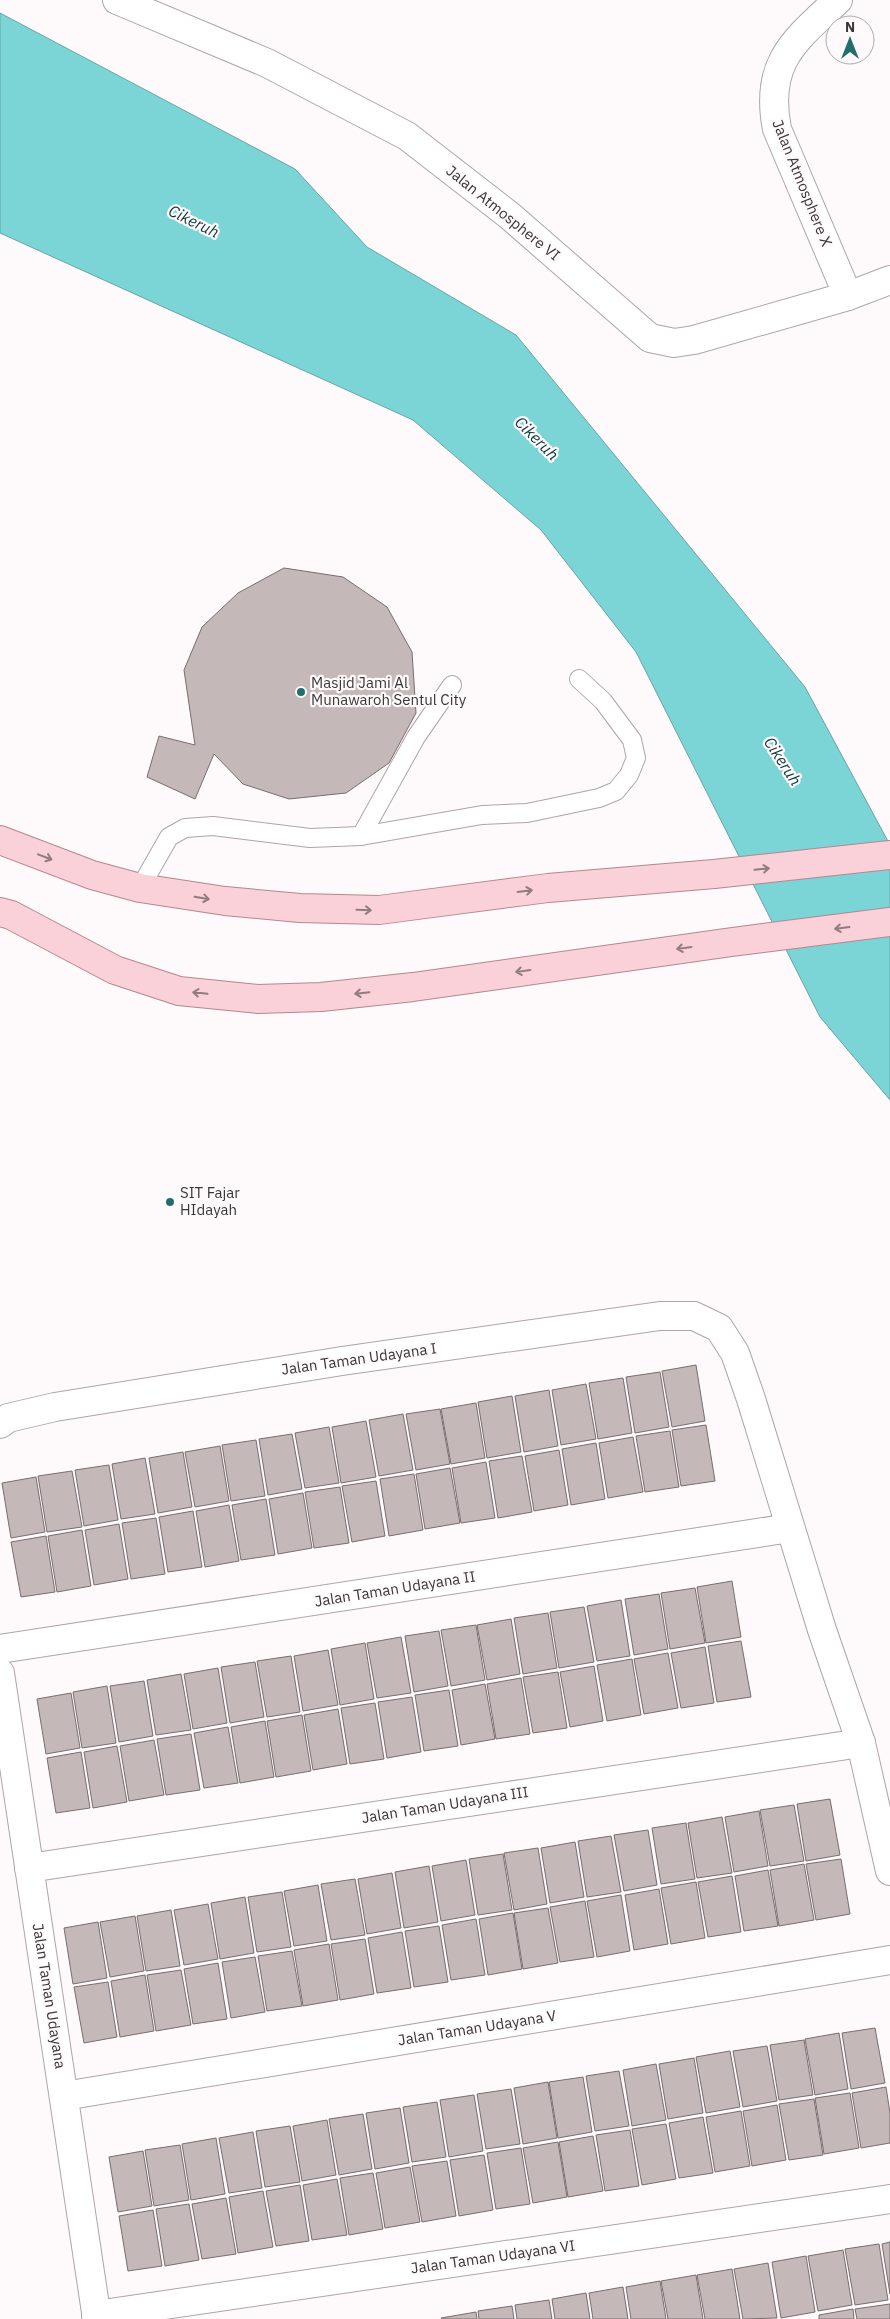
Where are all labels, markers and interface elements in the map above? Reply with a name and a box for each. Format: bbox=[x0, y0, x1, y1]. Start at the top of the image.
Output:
north arrow bbox=[825, 15, 875, 65]
text: N bbox=[845, 18, 855, 36]
street label: Jalan Atmosphere X bbox=[768, 117, 837, 249]
street label: Jalan Atmosphere VI bbox=[442, 161, 564, 264]
water label: Cikeruh bbox=[165, 200, 223, 242]
water label: Cikeruh bbox=[511, 412, 563, 464]
place label: Masjid Jami Al Munawaroh Sentul City bbox=[311, 673, 467, 709]
marker: Masjid Jami Al Munawaroh Sentul City bbox=[295, 686, 307, 698]
water label: Cikeruh bbox=[760, 733, 806, 789]
one-way arrow bbox=[37, 853, 53, 862]
one-way arrow bbox=[754, 864, 770, 874]
one-way arrow bbox=[517, 886, 533, 896]
one-way arrow bbox=[194, 893, 210, 903]
one-way arrow bbox=[356, 905, 372, 914]
one-way arrow bbox=[834, 923, 850, 933]
one-way arrow bbox=[676, 944, 692, 954]
one-way arrow bbox=[515, 967, 531, 977]
one-way arrow bbox=[354, 988, 370, 998]
one-way arrow bbox=[192, 989, 208, 998]
place label: SIT Fajar HIdayah bbox=[180, 1183, 240, 1219]
marker: SIT Fajar HIdayah bbox=[164, 1196, 176, 1208]
street label: Jalan Taman Udayana I bbox=[280, 1338, 438, 1379]
street label: Jalan Taman Udayana II bbox=[313, 1566, 477, 1611]
street label: Jalan Taman Udayana III bbox=[360, 1782, 530, 1827]
street label: Jalan Taman Udayana bbox=[29, 1922, 70, 2070]
street label: Jalan Taman Udayana V bbox=[397, 2006, 557, 2049]
street label: Jalan Taman Udayana VI bbox=[410, 2236, 576, 2277]

